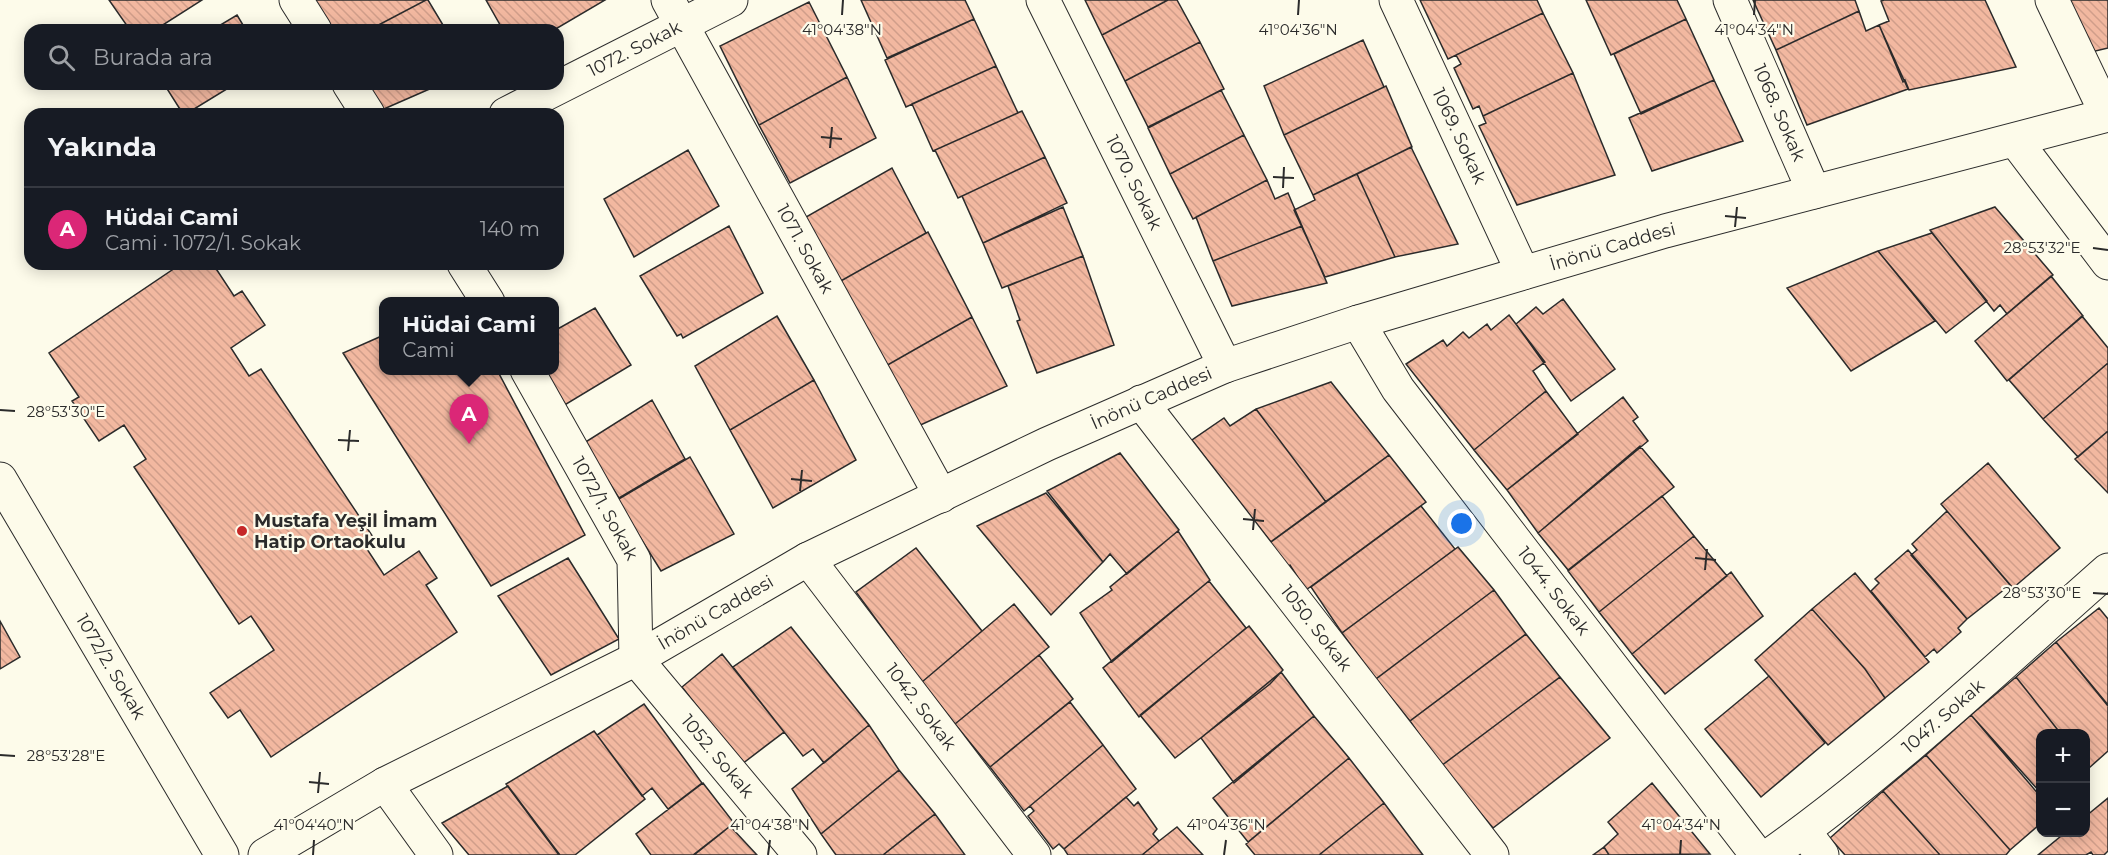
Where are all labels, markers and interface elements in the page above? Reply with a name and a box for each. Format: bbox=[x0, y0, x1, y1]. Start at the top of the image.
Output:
street label: 1072. Sokak bbox=[584, 16, 685, 82]
text: 41°04'38"N bbox=[802, 20, 882, 39]
text: 41°04'36"N bbox=[1258, 20, 1338, 39]
text: 41°04'34"N bbox=[1714, 20, 1794, 39]
search box bbox=[24, 24, 564, 90]
icon: search bbox=[45, 41, 78, 74]
text: Burada ara bbox=[93, 44, 213, 71]
street label: 1068. Sokak bbox=[1748, 61, 1810, 165]
street label: 1069. Sokak bbox=[1428, 85, 1491, 188]
text: Yakında bbox=[48, 131, 157, 163]
street label: 1070. Sokak bbox=[1101, 132, 1167, 234]
street label: 1071. Sokak bbox=[772, 200, 838, 297]
text: Hüdai Cami bbox=[105, 204, 239, 231]
text: A bbox=[60, 217, 75, 241]
text: 140 m bbox=[480, 217, 540, 241]
street label: İnönü Caddesi bbox=[1547, 218, 1678, 276]
text: Cami · 1072/1. Sokak bbox=[105, 231, 301, 255]
text: 28°53'32"E bbox=[2003, 238, 2081, 257]
popup bbox=[379, 297, 559, 375]
text: Hüdai Cami bbox=[402, 311, 536, 338]
text: Cami bbox=[402, 338, 455, 362]
street label: İnönü Caddesi bbox=[1087, 362, 1215, 434]
pin: A bbox=[450, 394, 488, 444]
text: 28°53'30"E bbox=[27, 402, 105, 421]
street label: 1072/1. Sokak bbox=[567, 453, 643, 564]
your location bbox=[1447, 509, 1476, 538]
place label: Mustafa Yeşil İmam Hatip Ortaokulu bbox=[254, 510, 437, 553]
marker: Mustafa Yeşil İmam Hatip Ortaokulu bbox=[235, 524, 249, 538]
street label: 1044. Sokak bbox=[1513, 542, 1595, 640]
street label: İnönü Caddesi bbox=[654, 570, 777, 655]
street label: 1050. Sokak bbox=[1276, 581, 1357, 676]
text: 28°53'30"E bbox=[2003, 583, 2081, 602]
street label: 1072/2. Sokak bbox=[71, 610, 151, 724]
street label: 1042. Sokak bbox=[881, 659, 961, 755]
street label: 1047. Sokak bbox=[1898, 674, 1989, 758]
street label: 1052. Sokak bbox=[676, 710, 759, 803]
map controls bbox=[2036, 729, 2090, 837]
button: + bbox=[2036, 729, 2090, 783]
text: 28°53'28"E bbox=[27, 746, 105, 765]
button: − bbox=[2036, 783, 2090, 837]
text: 41°04'40"N bbox=[274, 815, 354, 834]
text: 41°04'38"N bbox=[730, 815, 810, 834]
text: 41°04'36"N bbox=[1186, 815, 1266, 834]
text: 41°04'34"N bbox=[1641, 815, 1721, 834]

